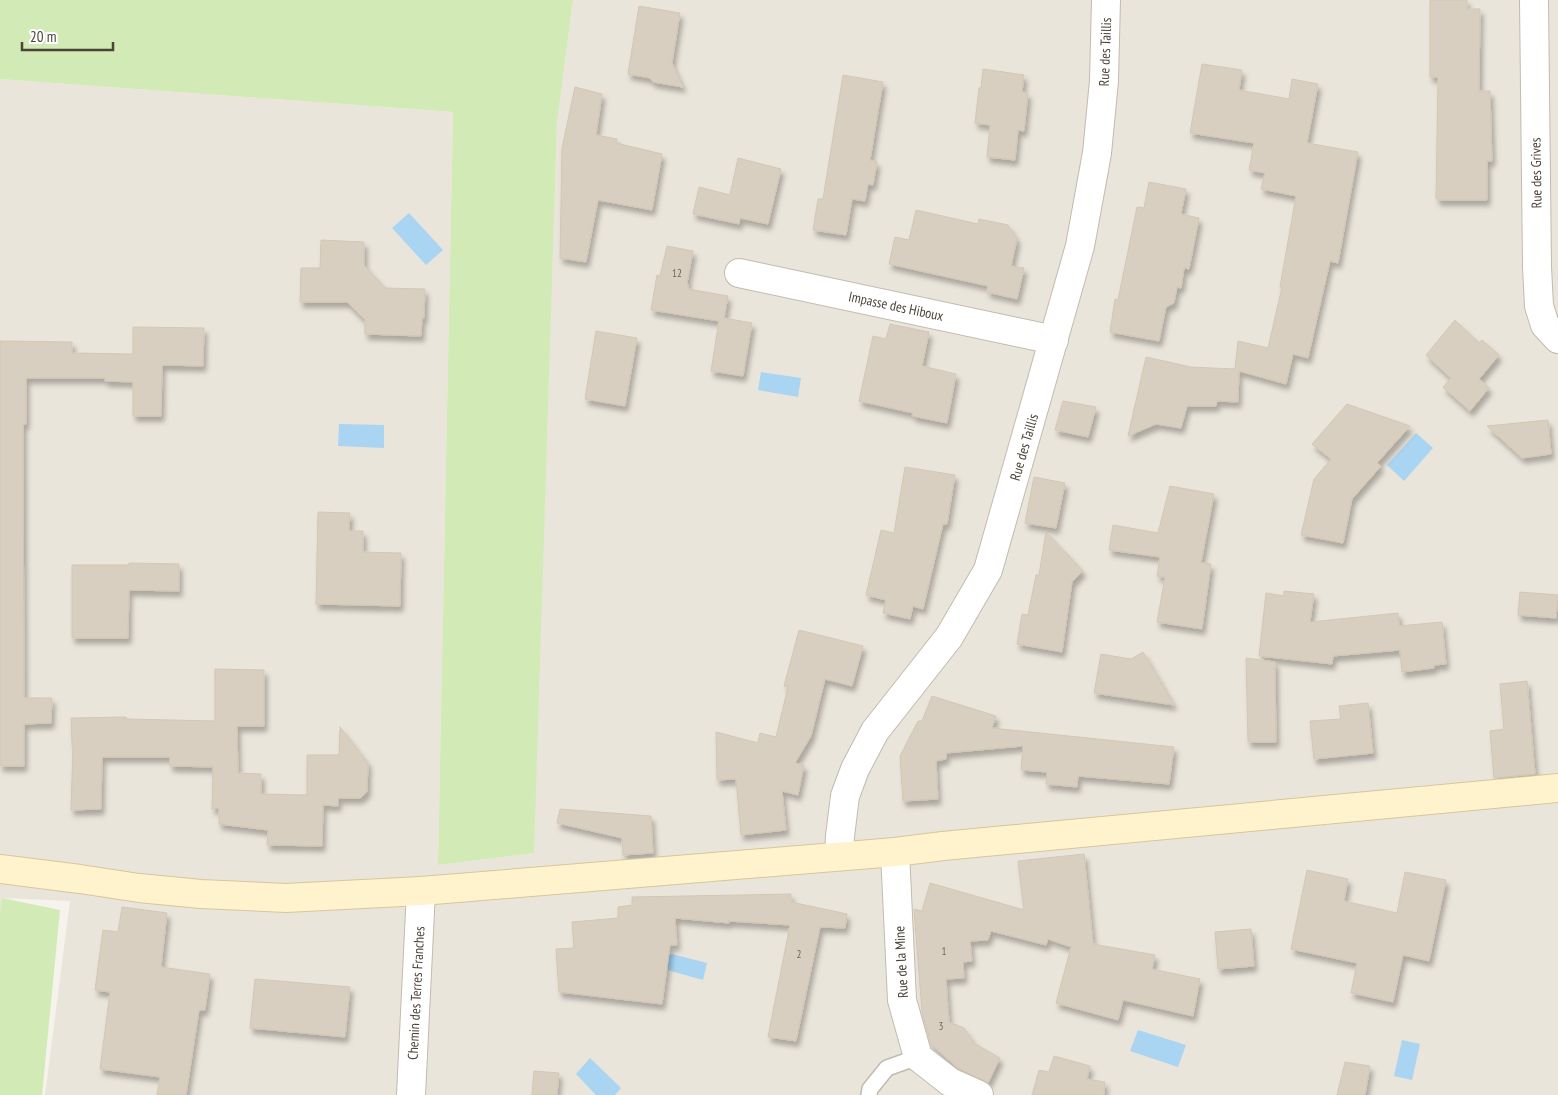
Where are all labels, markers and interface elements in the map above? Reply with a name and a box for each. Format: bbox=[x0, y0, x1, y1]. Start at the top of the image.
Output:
street label: Rue des Taillis bbox=[1095, 17, 1115, 87]
scale bar bbox=[22, 20, 114, 52]
text: 20 m bbox=[30, 27, 56, 46]
street label: Rue des Grives bbox=[1526, 137, 1546, 209]
house number: 12 bbox=[672, 266, 682, 280]
street label: Impasse des Hiboux bbox=[847, 287, 945, 325]
street label: Rue des Taillis bbox=[1006, 411, 1042, 483]
street label: Rue de la Mine bbox=[890, 925, 912, 998]
street label: Chemin des Terres Franches bbox=[404, 926, 428, 1060]
house number: 1 bbox=[942, 944, 947, 958]
house number: 2 bbox=[797, 947, 802, 961]
house number: 3 bbox=[939, 1019, 944, 1033]

